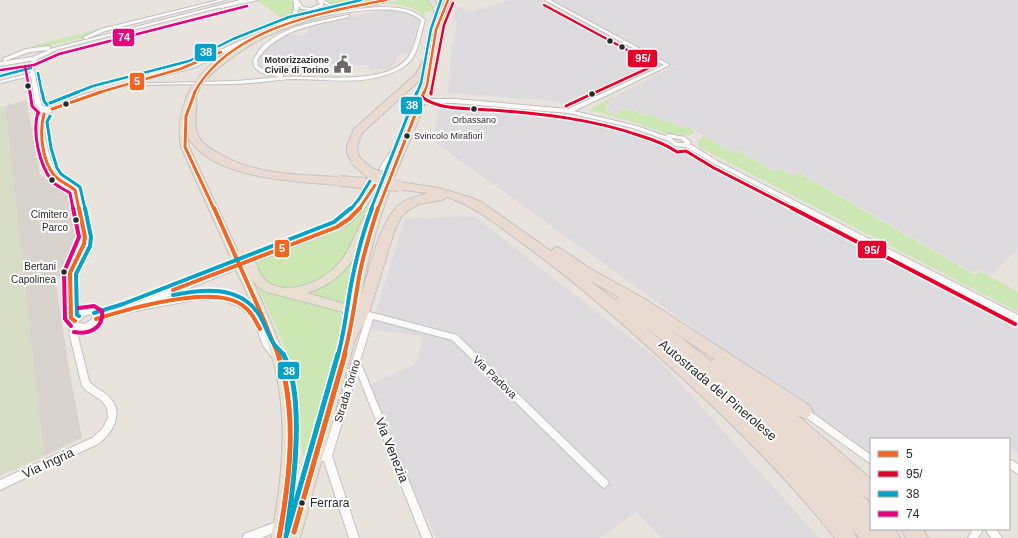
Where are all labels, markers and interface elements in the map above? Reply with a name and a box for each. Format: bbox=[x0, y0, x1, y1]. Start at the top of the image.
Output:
line badge: 74 bbox=[112, 28, 135, 47]
text: 74 bbox=[118, 31, 131, 43]
unlabelled marker bbox=[605, 36, 615, 46]
unlabelled marker bbox=[617, 42, 627, 52]
line badge: 38 bbox=[194, 43, 217, 62]
text: 38 bbox=[200, 46, 212, 58]
line badge: 95/ bbox=[627, 49, 658, 68]
text: 95/ bbox=[635, 52, 651, 64]
place label: Motorizzazione Civile di Torino bbox=[265, 55, 329, 75]
public building icon: Motorizzazione Civile di Torino bbox=[332, 55, 352, 75]
line badge: 5 bbox=[129, 72, 145, 91]
text: 5 bbox=[134, 75, 140, 87]
unlabelled marker bbox=[23, 81, 33, 91]
unlabelled marker bbox=[587, 89, 597, 99]
line badge: 38 bbox=[400, 96, 423, 115]
unlabelled marker bbox=[61, 99, 71, 109]
text: 38 bbox=[406, 99, 418, 111]
marker: Orbassano bbox=[469, 104, 479, 114]
place label: Orbassano bbox=[452, 115, 496, 125]
marker: Svincolo Mirafiori bbox=[402, 131, 412, 141]
place label: Svincolo Mirafiori bbox=[414, 131, 483, 141]
unlabelled marker bbox=[47, 175, 57, 185]
place label: Cimitero Parco bbox=[31, 209, 68, 233]
marker: Cimitero Parco bbox=[71, 215, 81, 225]
line badge: 5 bbox=[274, 239, 290, 258]
line badge: 95/ bbox=[857, 240, 887, 259]
text: 5 bbox=[279, 242, 285, 254]
text: 95/ bbox=[864, 244, 880, 256]
place label: Bertani Capolinea bbox=[11, 261, 56, 285]
marker: Bertani Capolinea bbox=[59, 267, 69, 277]
street label: Autostrada del Pinerolese bbox=[656, 336, 780, 444]
street label: Via Padova bbox=[471, 353, 520, 401]
street label: Strada Torino bbox=[332, 358, 362, 424]
line badge: 38 bbox=[277, 361, 300, 380]
text: 38 bbox=[283, 365, 295, 377]
street label: Via Venezia bbox=[372, 415, 412, 485]
legend bbox=[870, 438, 1010, 530]
street label: Via Ingria bbox=[20, 444, 77, 481]
text: 5 bbox=[906, 447, 913, 461]
text: 95/ bbox=[906, 467, 923, 481]
text: 38 bbox=[906, 487, 920, 501]
place label: Ferrara bbox=[310, 496, 350, 510]
marker: Ferrara bbox=[297, 498, 307, 508]
text: 74 bbox=[906, 507, 920, 521]

